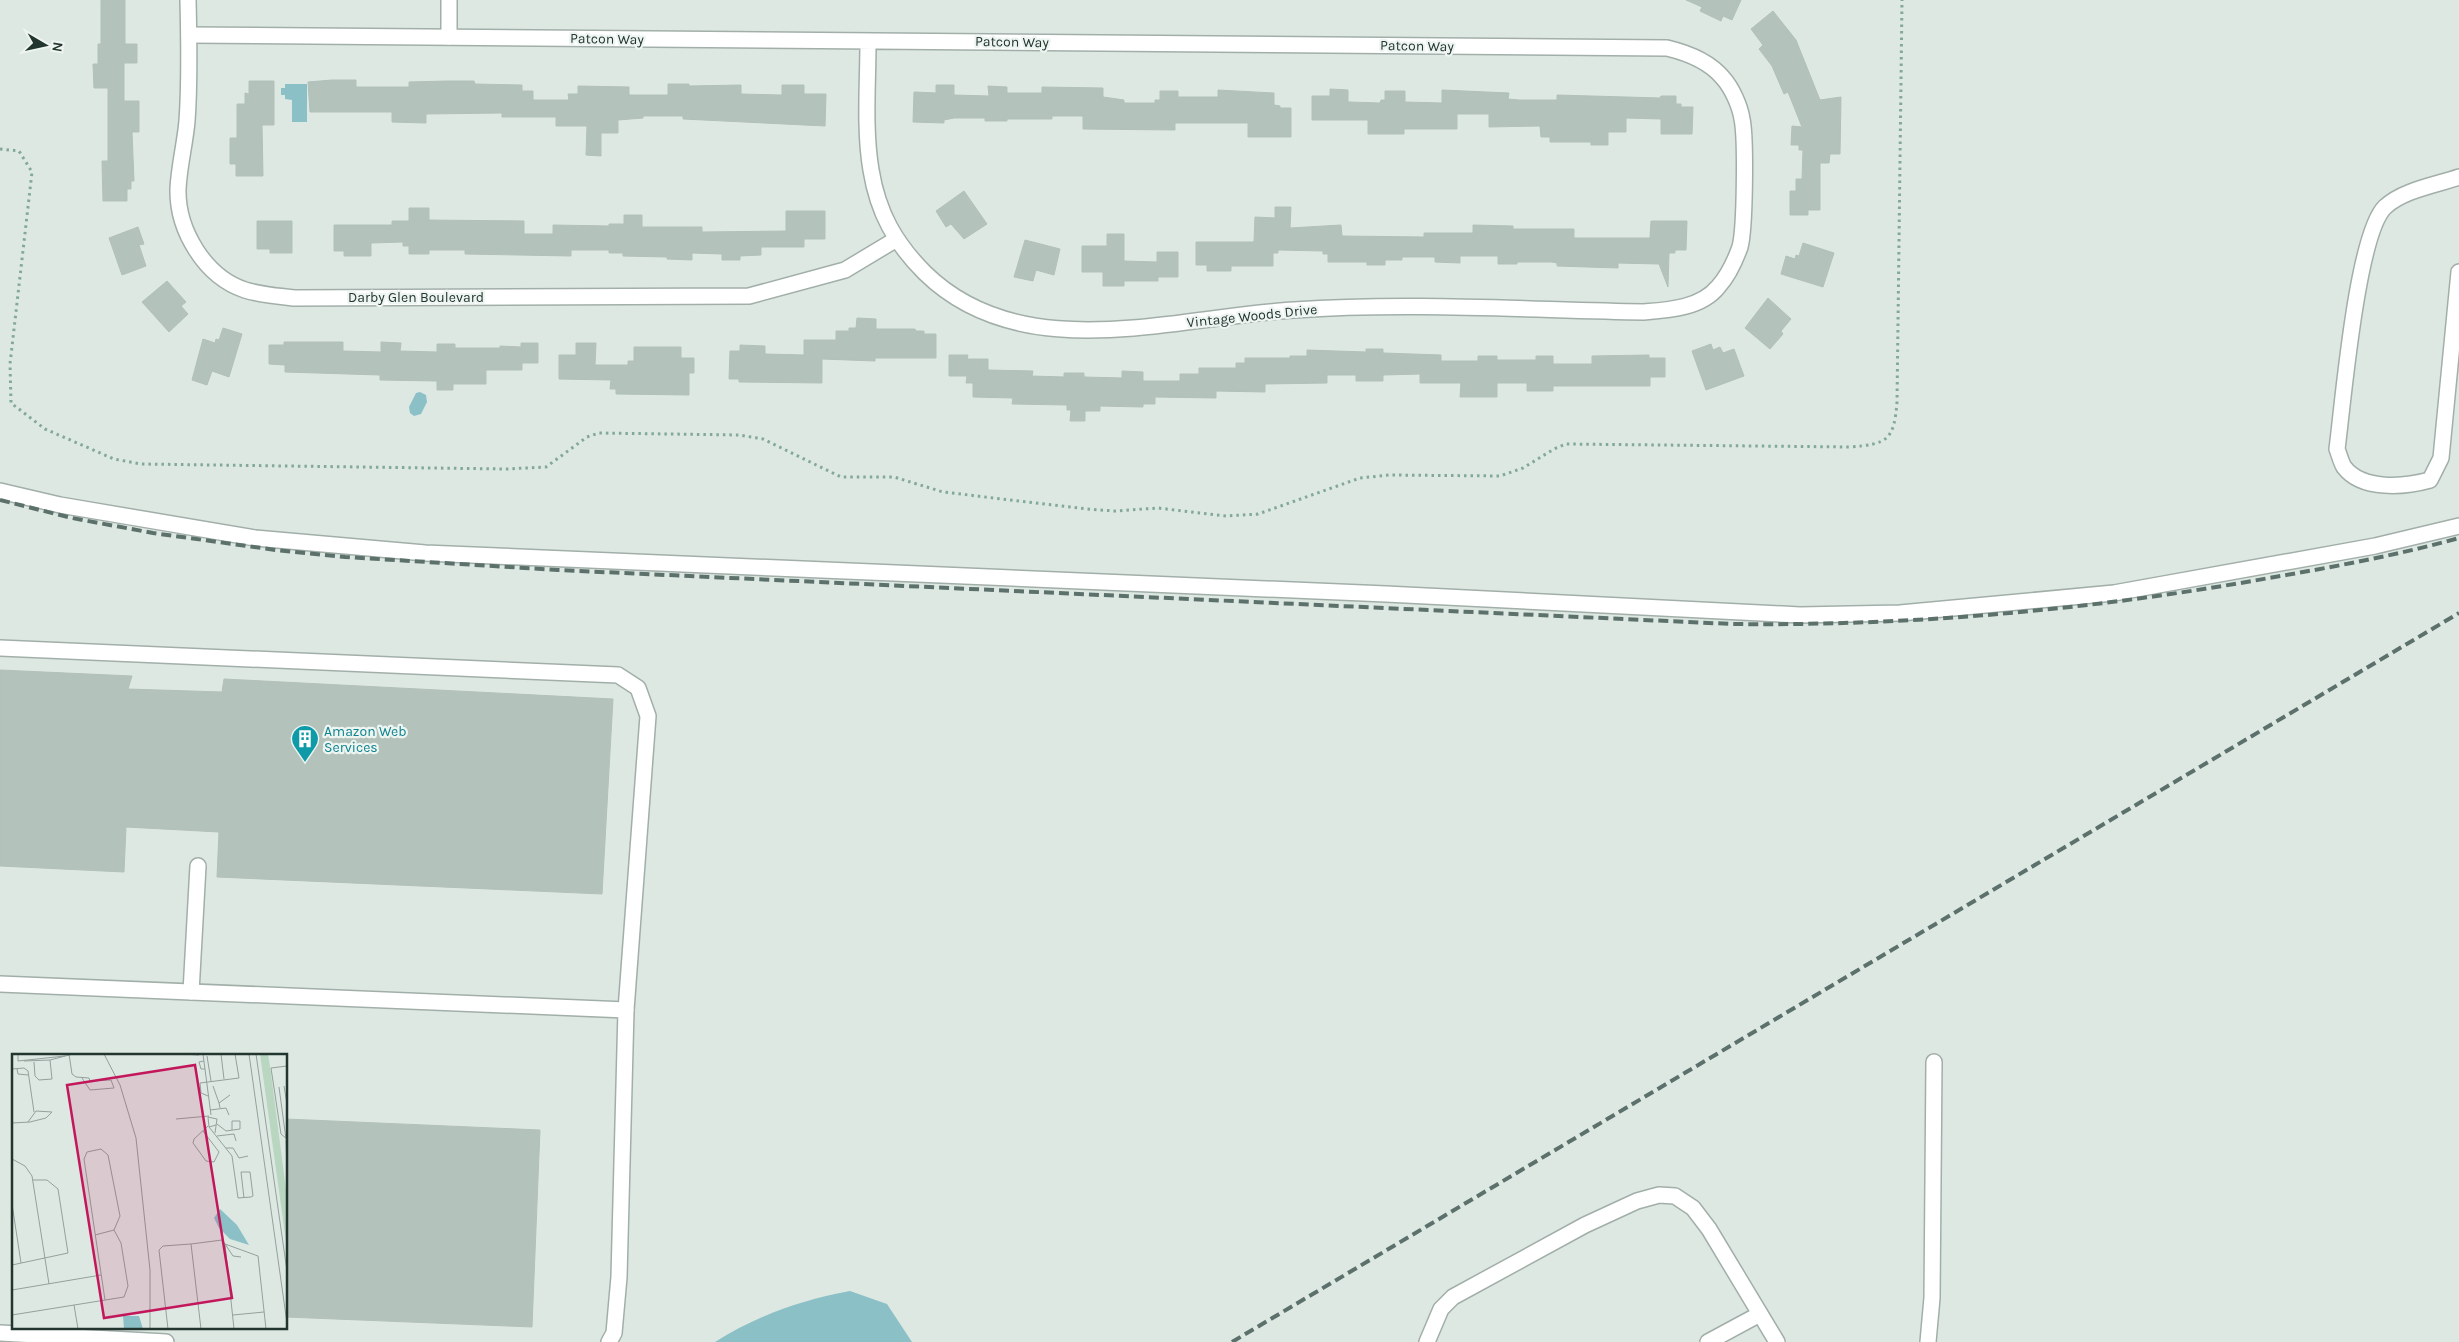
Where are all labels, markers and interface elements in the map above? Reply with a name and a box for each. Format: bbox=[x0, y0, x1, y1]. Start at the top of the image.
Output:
north arrow bbox=[20, 20, 70, 70]
street label: Patcon Way bbox=[570, 30, 644, 48]
street label: Patcon Way bbox=[975, 33, 1049, 51]
street label: Patcon Way bbox=[1380, 37, 1454, 55]
text: N bbox=[48, 41, 67, 53]
street label: Darby Glen Boulevard bbox=[348, 289, 484, 306]
street label: Vintage Woods Drive bbox=[1186, 301, 1318, 331]
place label: Amazon Web Services bbox=[324, 723, 406, 756]
building icon: Amazon Web Services bbox=[290, 724, 320, 763]
inset map bbox=[12, 1054, 288, 1330]

